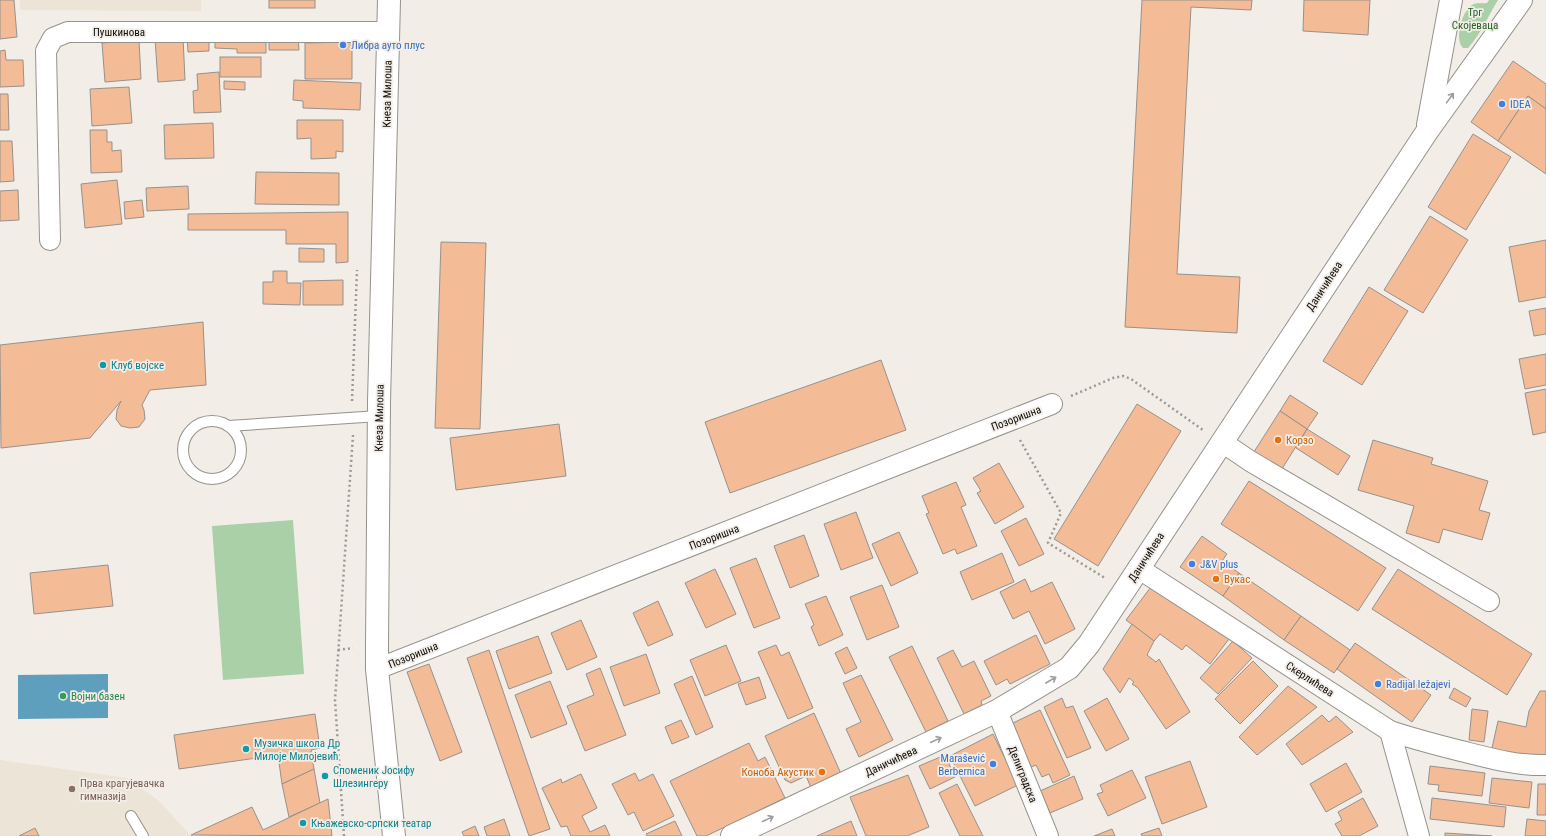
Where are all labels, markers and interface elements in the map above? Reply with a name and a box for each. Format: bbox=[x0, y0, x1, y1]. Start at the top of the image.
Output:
park label: Трг Скојеваца bbox=[1452, 6, 1498, 32]
street label: Пушкинова bbox=[93, 26, 145, 39]
place label: Либра ауто плус bbox=[351, 39, 425, 52]
marker: Либра ауто плус bbox=[338, 40, 348, 50]
street label: Кнеза Милоша bbox=[380, 60, 395, 128]
one-way arrow bbox=[1446, 93, 1455, 104]
place label: IDEA bbox=[1510, 98, 1531, 111]
marker: IDEA bbox=[1497, 99, 1507, 109]
street label: Даничићева bbox=[1304, 259, 1345, 313]
place label: Клуб војске bbox=[111, 359, 164, 372]
marker: Клуб војске bbox=[98, 360, 108, 370]
street label: Кнеза Милоша bbox=[372, 384, 387, 452]
street label: Позоришна bbox=[989, 403, 1043, 434]
place label: Корзо bbox=[1286, 434, 1314, 447]
marker: Корзо bbox=[1273, 435, 1283, 445]
street label: Позоришна bbox=[687, 522, 741, 553]
street label: Даничићева bbox=[1126, 530, 1167, 584]
place label: J&V plus bbox=[1200, 558, 1238, 571]
marker: J&V plus bbox=[1187, 559, 1197, 569]
place label: Вукас bbox=[1224, 573, 1250, 586]
marker: Вукас bbox=[1211, 574, 1221, 584]
street label: Позоришна bbox=[386, 640, 440, 671]
street label: Скерлићева bbox=[1283, 659, 1336, 700]
one-way arrow bbox=[1045, 675, 1057, 683]
place label: Radijal ležajevi bbox=[1386, 678, 1450, 691]
marker: Radijal ležajevi bbox=[1373, 679, 1383, 689]
place label: Војни базен bbox=[71, 690, 125, 703]
marker: Војни базен bbox=[58, 691, 68, 701]
one-way arrow bbox=[929, 736, 941, 743]
place label: Музичка школа Др Милоје Милојевић bbox=[254, 737, 340, 763]
marker: Музичка школа Др Милоје Милојевић bbox=[241, 744, 251, 754]
street label: Даничићева bbox=[863, 744, 919, 779]
street label: Делиградска bbox=[1005, 744, 1040, 804]
place label: Marašević Berbernica bbox=[938, 752, 985, 778]
marker: Marašević Berbernica bbox=[988, 759, 998, 769]
place label: Споменик Јосифу Шлезингеру bbox=[333, 764, 415, 790]
place label: Коноба Акустик bbox=[741, 766, 815, 779]
marker: Коноба Акустик bbox=[817, 767, 827, 777]
marker: Споменик Јосифу Шлезингеру bbox=[320, 771, 330, 781]
place label: Прва крагујевачка гимназија bbox=[80, 777, 165, 803]
marker: Прва крагујевачка гимназија bbox=[67, 784, 77, 794]
one-way arrow bbox=[761, 815, 773, 822]
place label: Књажевско-српски театар bbox=[311, 817, 431, 830]
marker: Књажевско-српски театар bbox=[298, 818, 308, 828]

